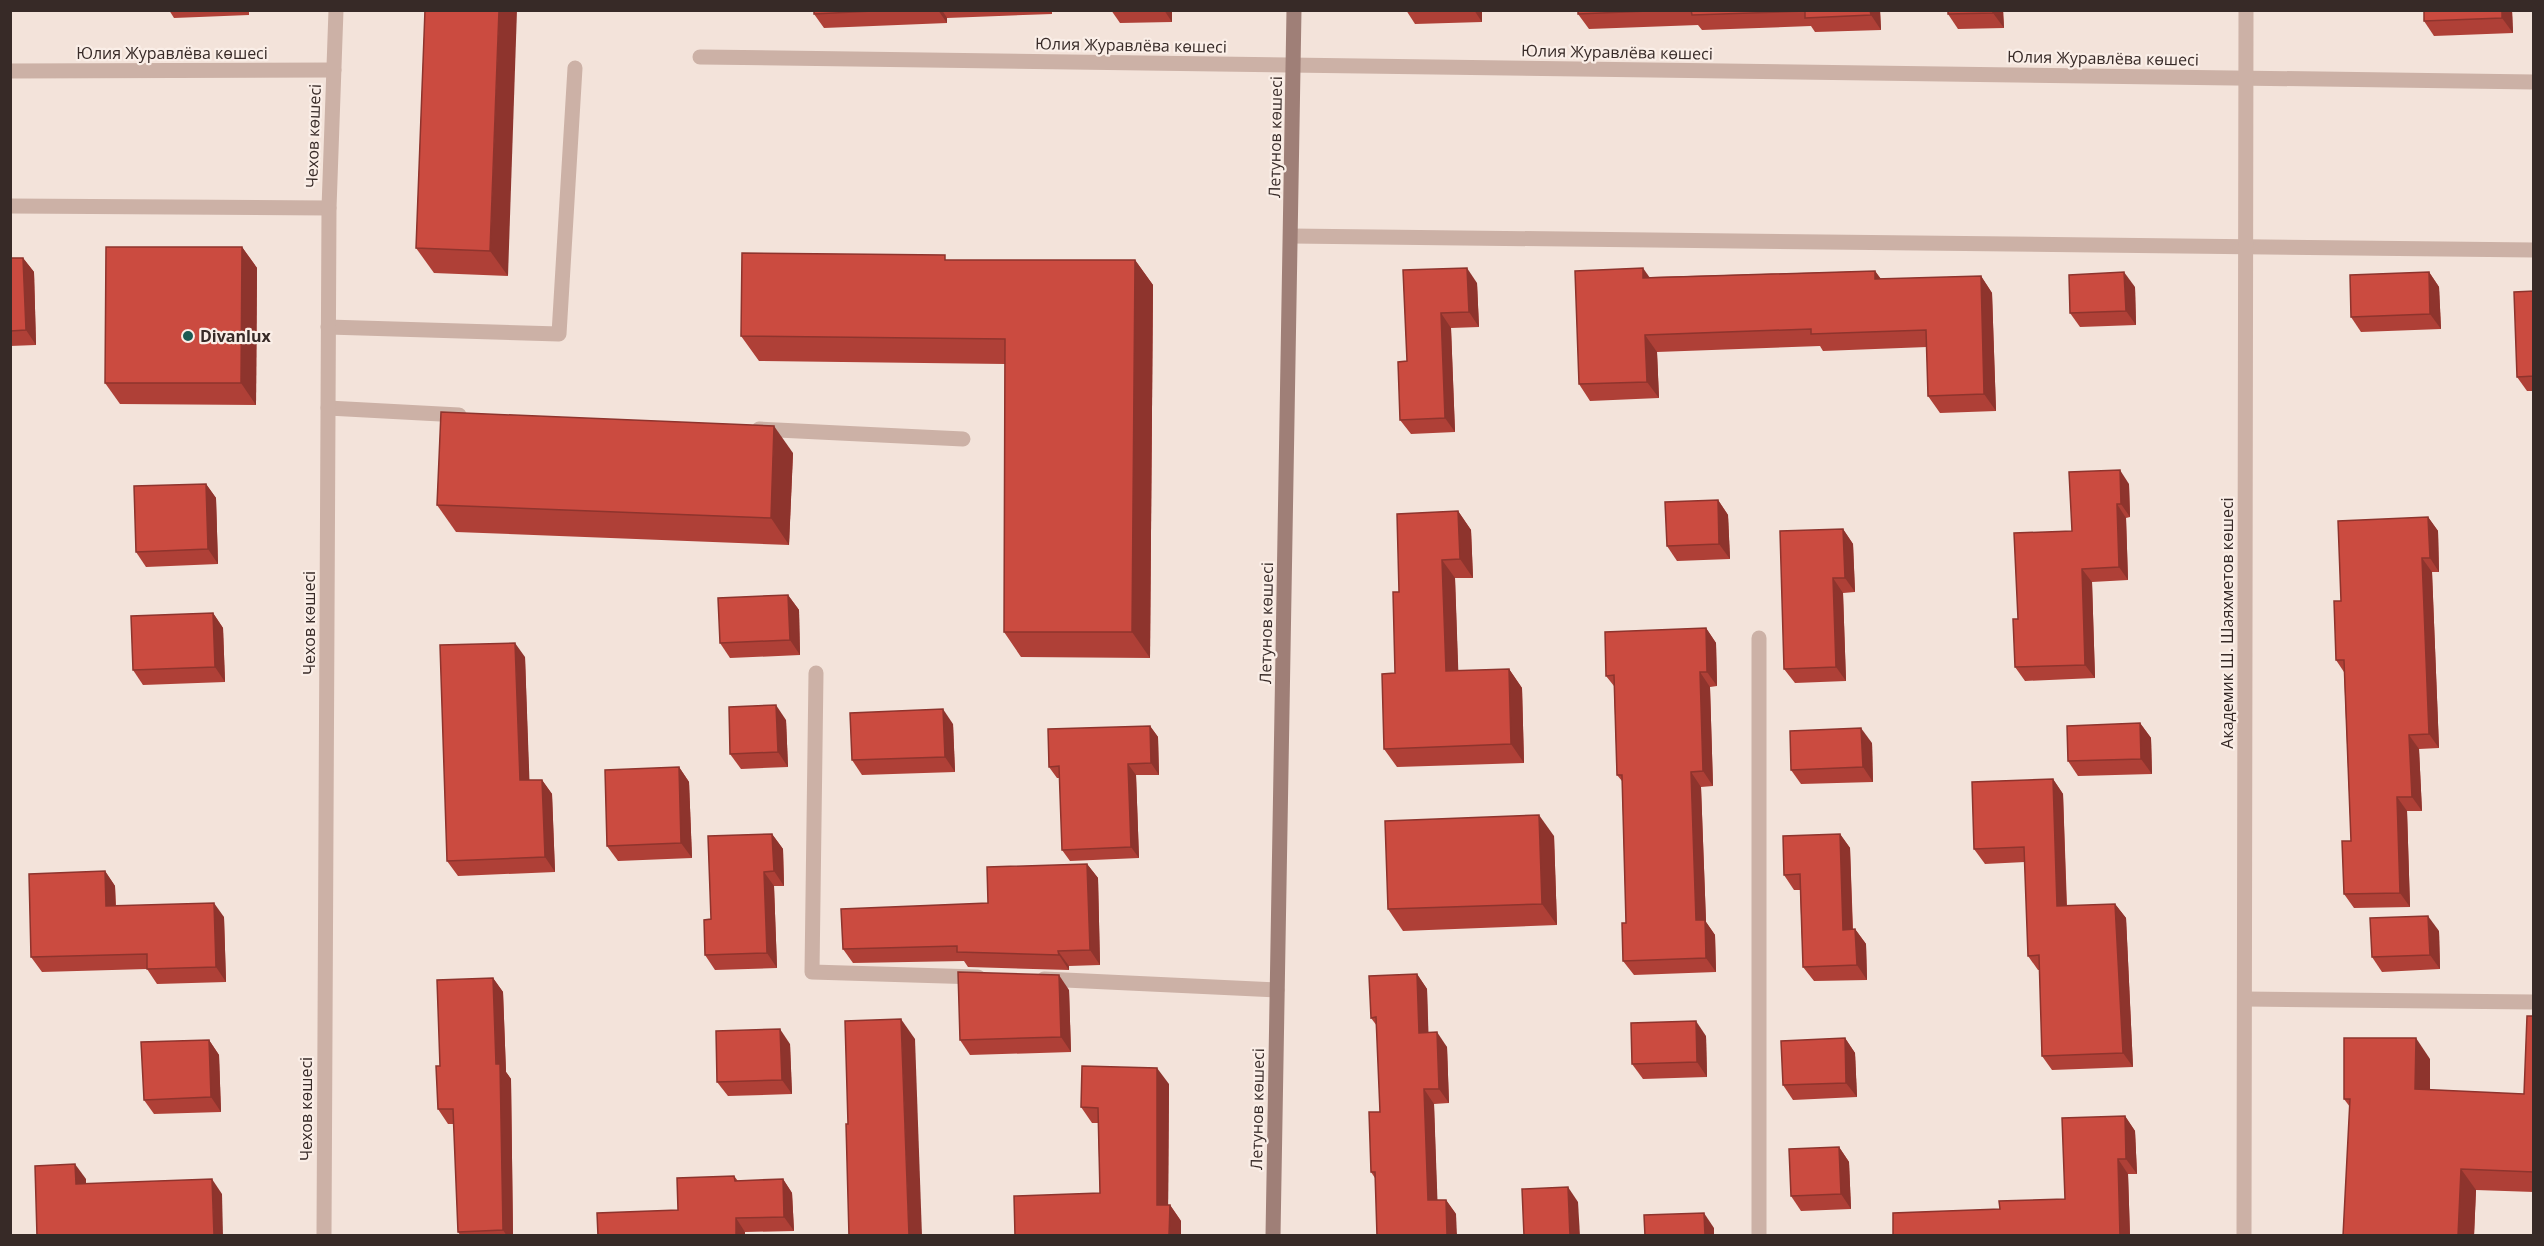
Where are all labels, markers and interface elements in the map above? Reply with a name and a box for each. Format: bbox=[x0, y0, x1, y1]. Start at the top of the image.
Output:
street label: Юлия Журавлёва көшесі bbox=[1035, 32, 1227, 58]
street label: Юлия Журавлёва көшесі bbox=[1521, 39, 1713, 65]
street label: Юлия Журавлёва көшесі bbox=[76, 42, 268, 64]
street label: Юлия Журавлёва көшесі bbox=[2007, 45, 2199, 71]
street label: Летунов көшесі bbox=[1263, 76, 1287, 198]
street label: Чехов көшесі bbox=[300, 84, 326, 188]
place label: Divanlux bbox=[200, 325, 271, 347]
marker: Divanlux bbox=[181, 329, 195, 343]
street label: Академик Ш. Шаяхметов көшесі bbox=[2216, 497, 2238, 749]
street label: Летунов көшесі bbox=[1254, 562, 1278, 684]
street label: Чехов көшесі bbox=[298, 571, 320, 675]
street label: Летунов көшесі bbox=[1245, 1048, 1269, 1170]
street label: Чехов көшесі bbox=[295, 1057, 317, 1161]

